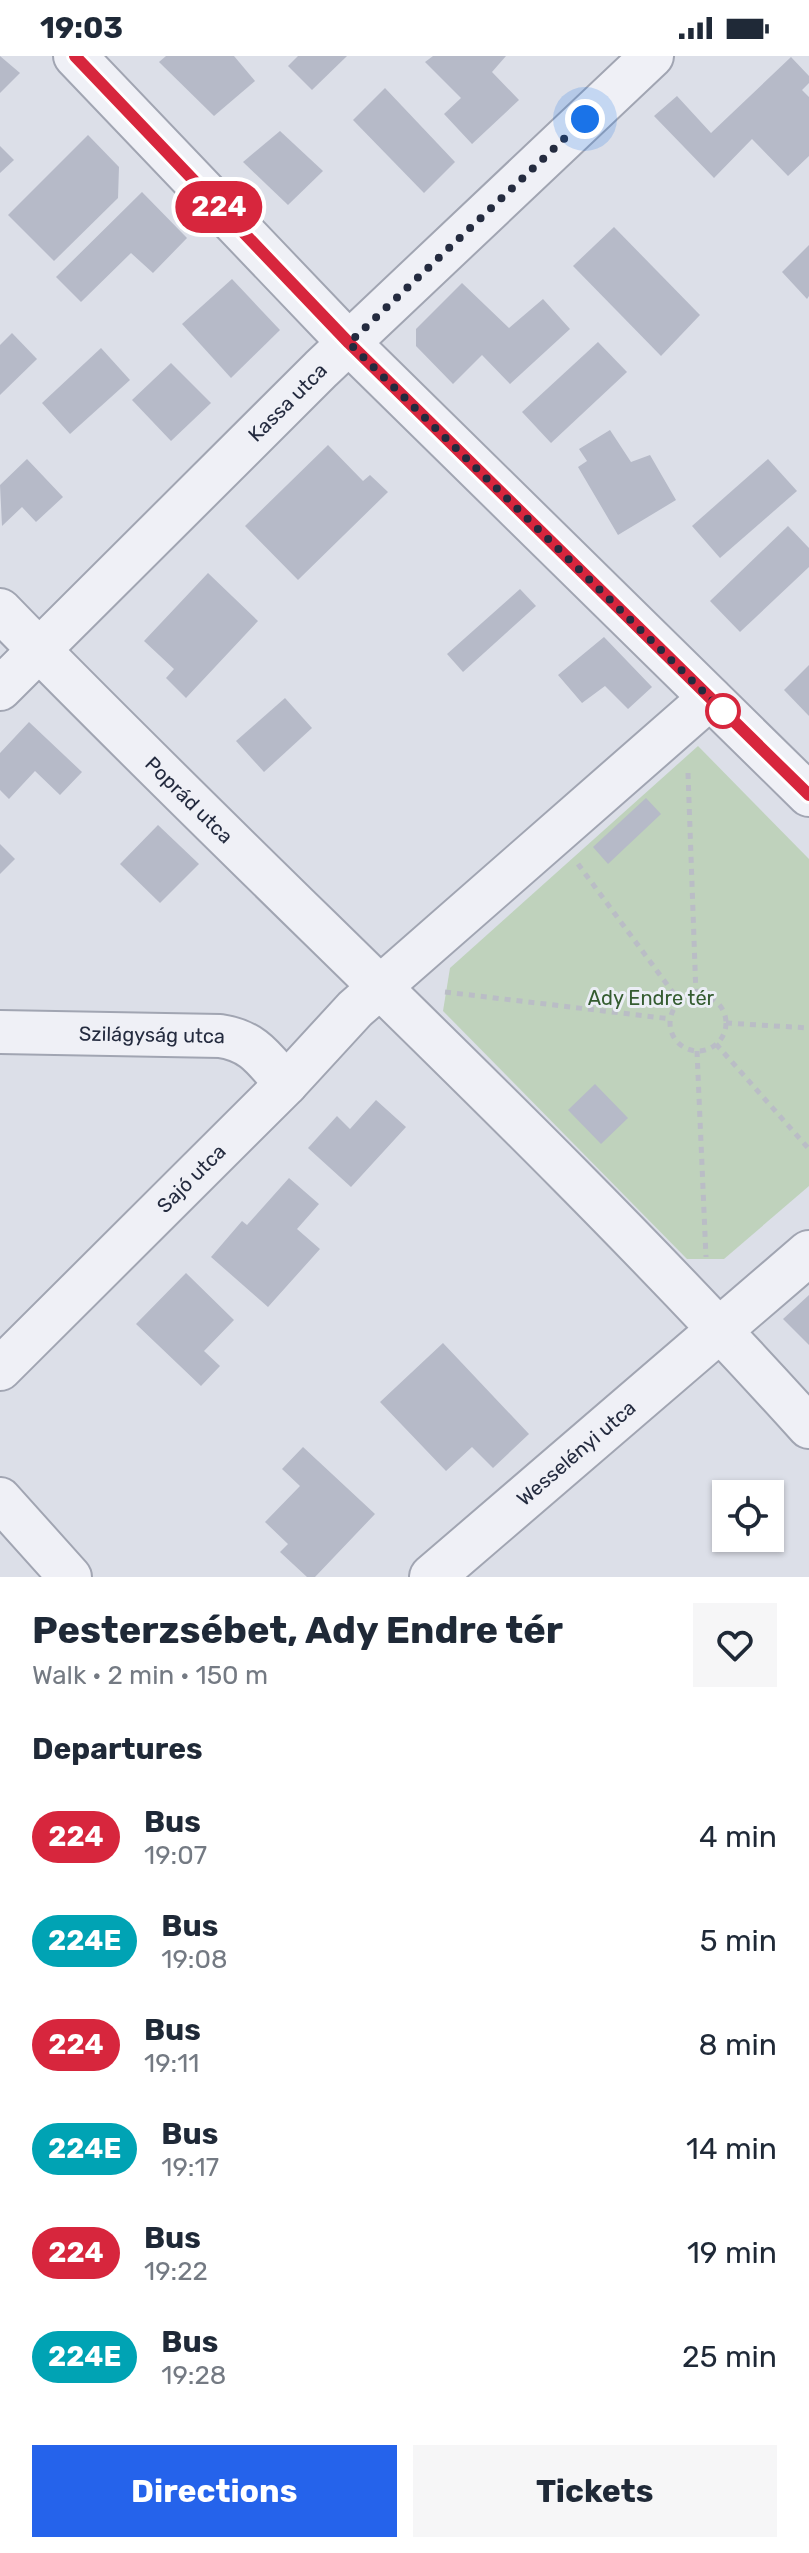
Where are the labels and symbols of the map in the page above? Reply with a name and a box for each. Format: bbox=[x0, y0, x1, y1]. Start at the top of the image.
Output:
your location bbox=[565, 99, 605, 139]
line badge: 224 bbox=[173, 181, 265, 233]
street label: Kassa utca bbox=[243, 358, 332, 447]
unlabelled marker bbox=[706, 694, 740, 728]
street label: Poprád utca bbox=[140, 752, 238, 848]
park label: Ady Endre tér bbox=[588, 986, 715, 1010]
street label: Szilágyság utca bbox=[79, 1021, 225, 1048]
street label: Sajó utca bbox=[152, 1139, 231, 1218]
street label: Wesselényi utca bbox=[512, 1395, 640, 1511]

